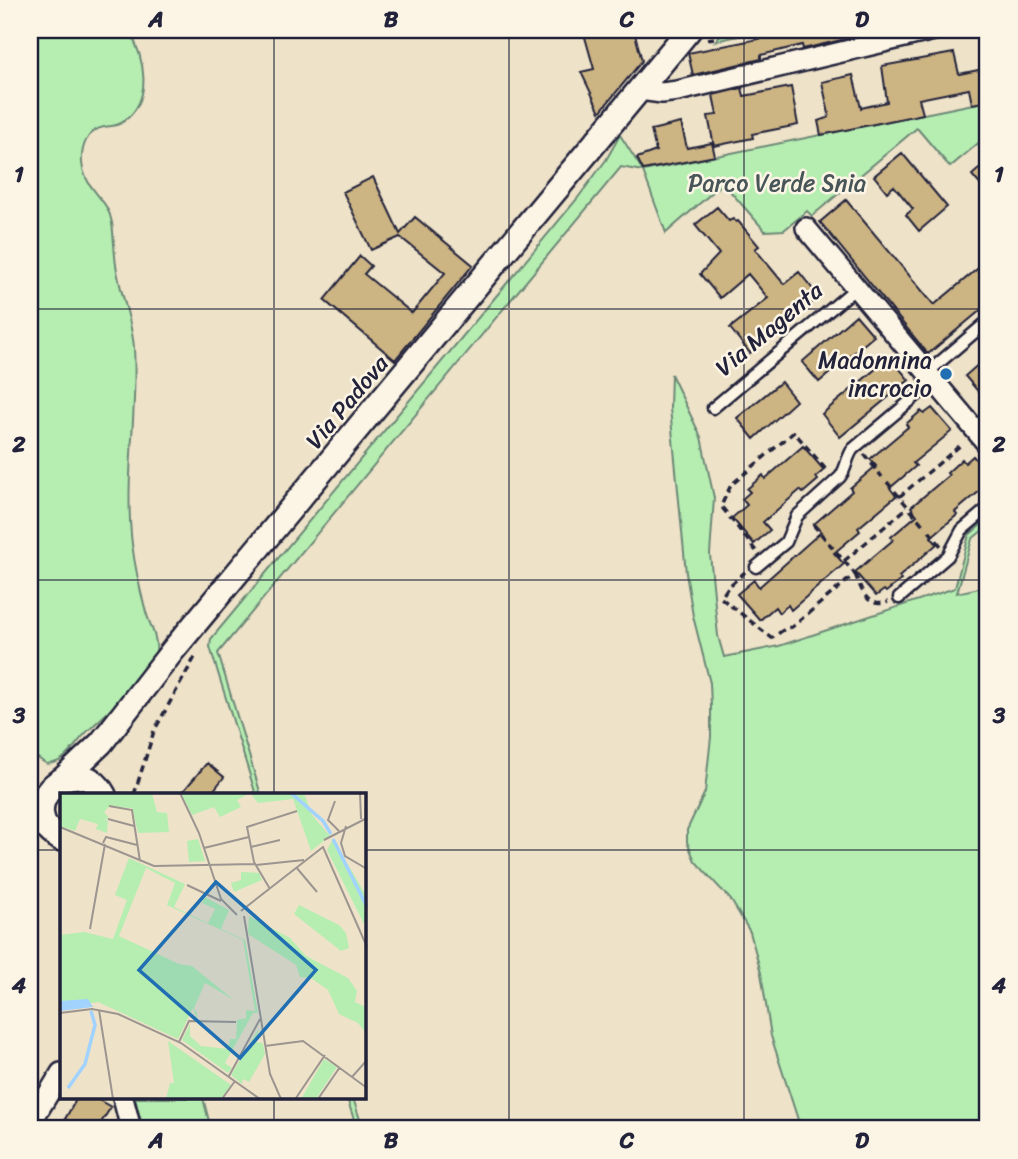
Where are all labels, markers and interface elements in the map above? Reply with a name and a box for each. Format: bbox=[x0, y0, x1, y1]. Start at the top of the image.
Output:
text: A bbox=[147, 0, 164, 40]
text: B bbox=[384, 0, 399, 40]
text: C bbox=[619, 0, 635, 40]
text: D bbox=[855, 0, 870, 40]
text: 1 bbox=[14, 154, 24, 195]
text: 1 bbox=[994, 154, 1004, 195]
park label: Parco Verde Snia bbox=[688, 162, 866, 204]
street label: Via Magenta bbox=[705, 270, 833, 387]
place label: Madonnina incrocio bbox=[818, 339, 932, 409]
street label: Via Padova bbox=[294, 344, 400, 459]
marker: Madonnina incrocio bbox=[938, 366, 954, 382]
text: 2 bbox=[11, 424, 26, 465]
text: 2 bbox=[991, 424, 1006, 465]
text: 3 bbox=[12, 695, 26, 736]
text: 3 bbox=[992, 695, 1006, 736]
inset map bbox=[60, 793, 366, 1100]
text: 4 bbox=[11, 965, 27, 1006]
text: 4 bbox=[991, 965, 1007, 1006]
text: A bbox=[147, 1120, 164, 1159]
text: B bbox=[384, 1120, 399, 1159]
text: C bbox=[619, 1120, 635, 1159]
text: D bbox=[855, 1120, 870, 1159]

